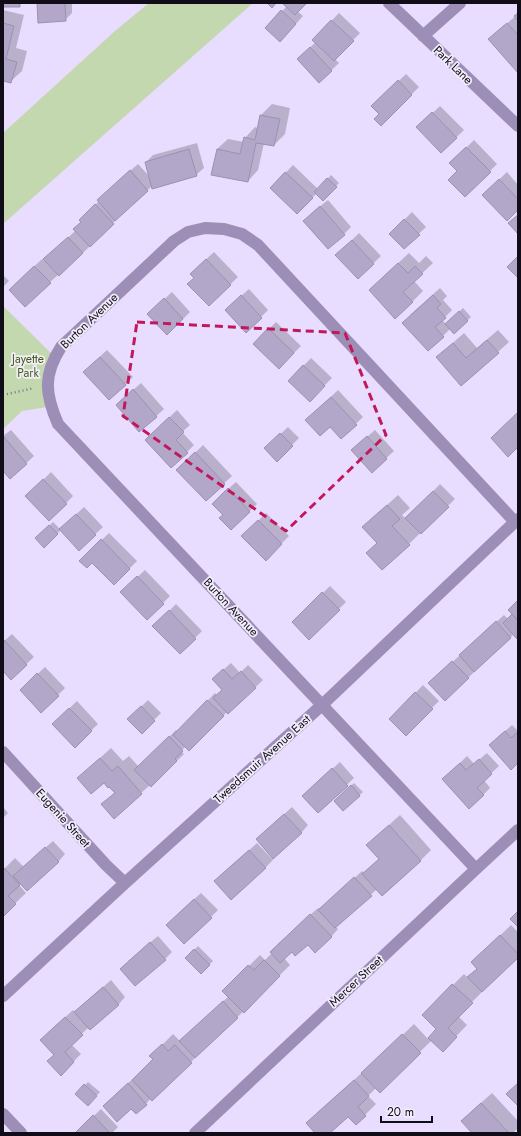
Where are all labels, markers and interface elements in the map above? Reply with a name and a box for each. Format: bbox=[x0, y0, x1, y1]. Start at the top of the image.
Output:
street label: Park Lane bbox=[429, 42, 477, 88]
street label: Burton Avenue bbox=[56, 289, 122, 353]
park label: Jayette Park bbox=[10, 350, 44, 382]
street label: Burton Avenue bbox=[199, 574, 263, 640]
street label: Tweedsmuir Avenue East bbox=[210, 710, 314, 807]
street label: Eugenie Street bbox=[32, 785, 94, 852]
street label: Mercer Street bbox=[325, 951, 387, 1011]
scale bar bbox=[381, 1098, 432, 1124]
text: 20 m bbox=[387, 1103, 414, 1121]

